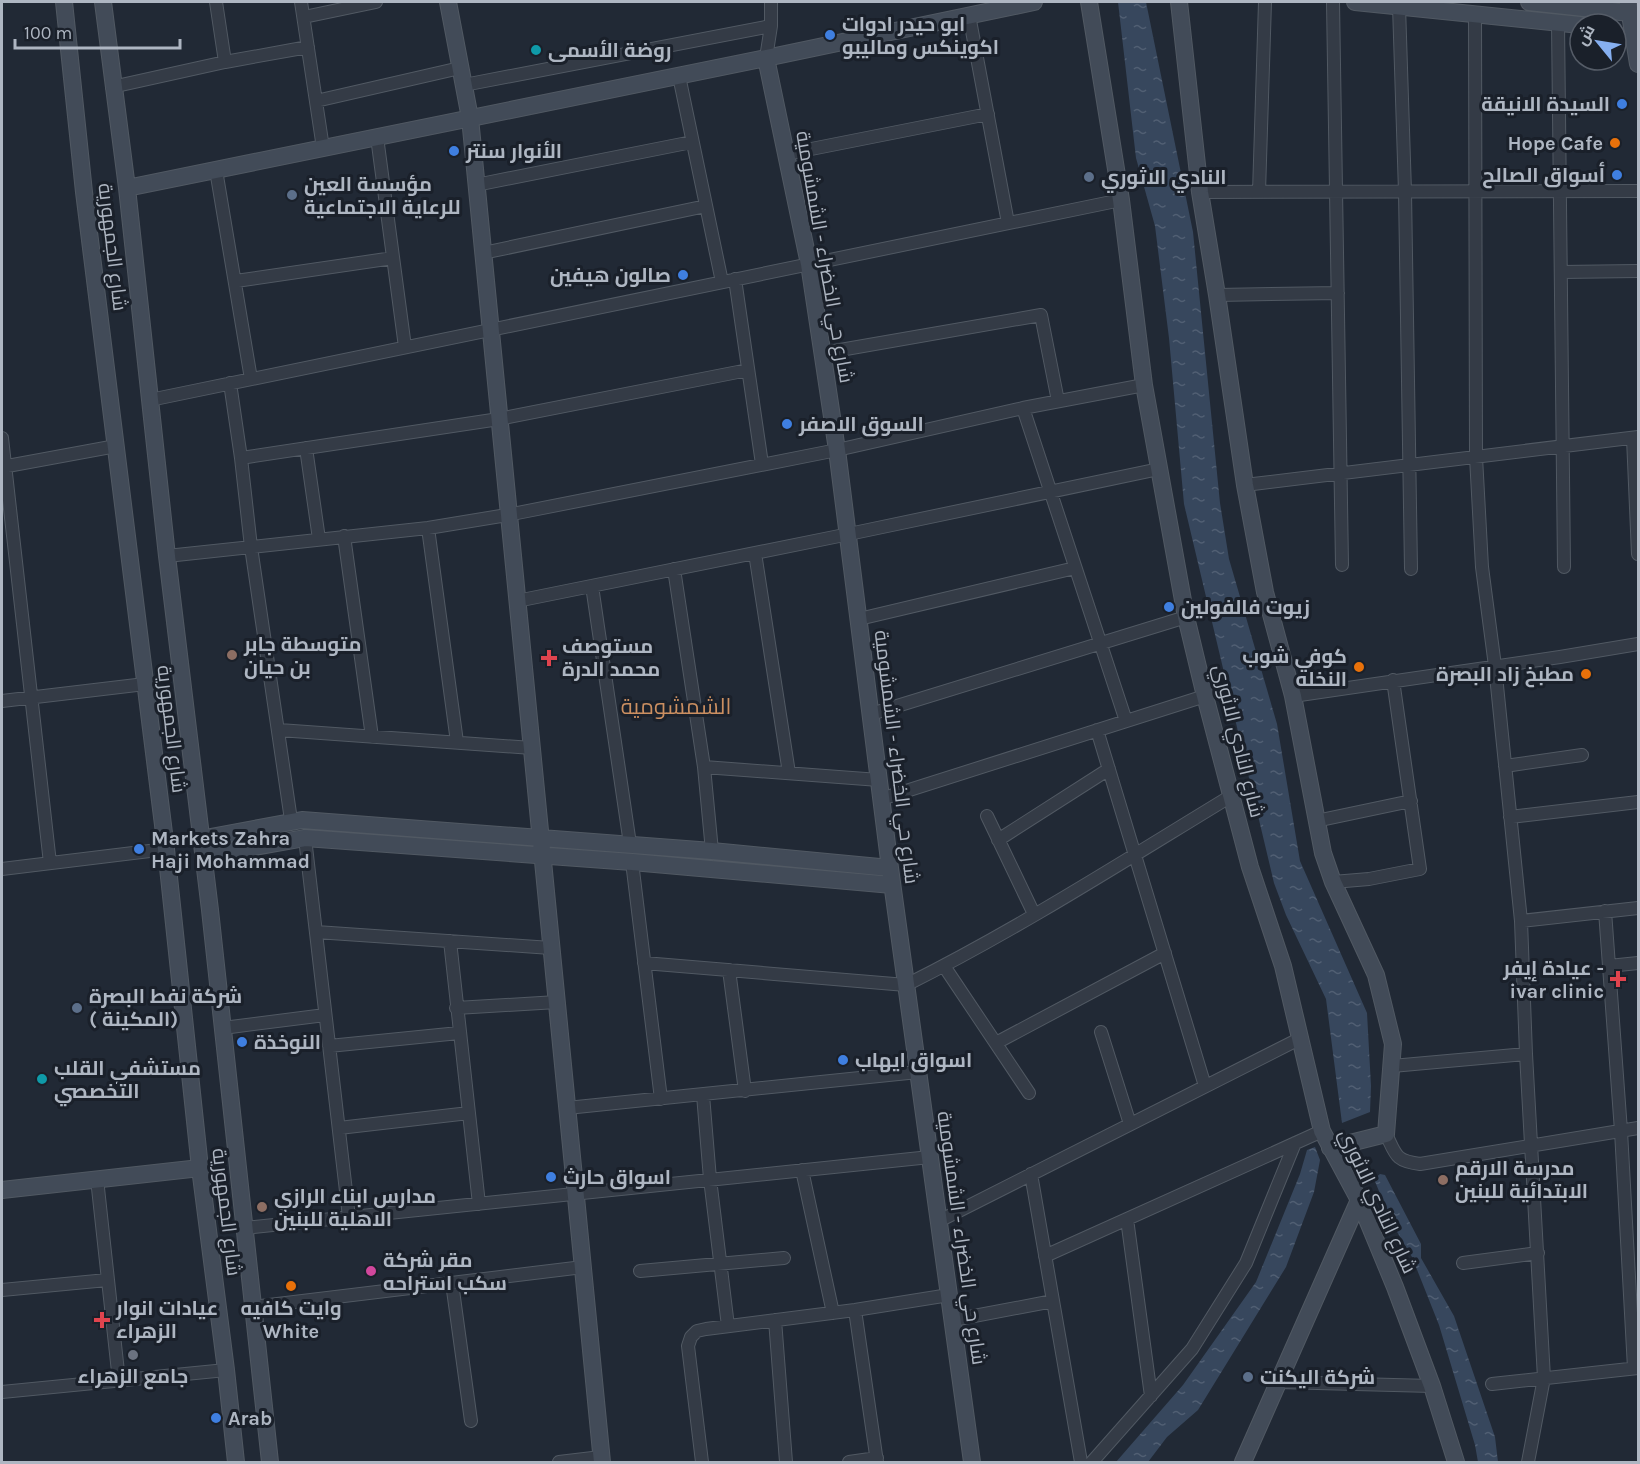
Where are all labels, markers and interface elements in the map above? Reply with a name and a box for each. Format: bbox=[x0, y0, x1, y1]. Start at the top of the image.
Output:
scale bar bbox=[15, 12, 180, 50]
north arrow bbox=[1568, 12, 1628, 72]
place label: ابو حيدر ادوات اكوينكس وماليبو bbox=[842, 13, 999, 59]
text: ش bbox=[1572, 21, 1599, 48]
text: 100 m bbox=[24, 22, 72, 44]
marker: ابو حيدر ادوات اكوينكس وماليبو bbox=[823, 28, 837, 42]
place label: روضة الأسمى bbox=[548, 39, 671, 62]
marker: روضة الأسمى bbox=[529, 43, 543, 57]
place label: السيدة الانيقة bbox=[1481, 93, 1610, 116]
marker: السيدة الانيقة bbox=[1615, 97, 1629, 111]
street label: شارع حي الخضراء - الشمشومية bbox=[787, 129, 858, 386]
place label: Hope Cafe bbox=[1507, 132, 1603, 155]
marker: Hope Cafe bbox=[1608, 136, 1622, 150]
place label: الأنوار سنتر bbox=[465, 140, 562, 163]
marker: الأنوار سنتر bbox=[447, 144, 461, 158]
place label: أسواق الصالح bbox=[1482, 161, 1605, 189]
place label: النادي الاثوري bbox=[1101, 166, 1227, 193]
marker: أسواق الصالح bbox=[1610, 168, 1624, 182]
marker: النادي الاثوري bbox=[1082, 170, 1096, 184]
place label: مؤسسة العين للرعاية الاجتماعية bbox=[304, 173, 461, 219]
street label: شارع الجمهورية bbox=[91, 182, 132, 312]
marker: مؤسسة العين للرعاية الاجتماعية bbox=[285, 188, 299, 202]
place label: صالون هيفين bbox=[550, 264, 671, 287]
marker: صالون هيفين bbox=[676, 268, 690, 282]
place label: السوق الاصفر bbox=[798, 413, 924, 437]
marker: السوق الاصفر bbox=[780, 417, 794, 431]
place label: زيوت فالفولين bbox=[1181, 596, 1310, 619]
marker: زيوت فالفولين bbox=[1162, 600, 1176, 614]
street label: شارع حي الخضراء - الشمشومية bbox=[866, 629, 923, 886]
place label: متوسطة جابر بن حيان bbox=[243, 633, 361, 679]
place label: مستوصف محمد الدرة bbox=[562, 635, 660, 681]
place label: كوفي شوب النخله bbox=[1242, 645, 1347, 691]
marker: متوسطة جابر بن حيان bbox=[225, 648, 239, 662]
marker: مستوصف محمد الدرة bbox=[540, 649, 558, 667]
marker: كوفي شوب النخله bbox=[1352, 660, 1366, 674]
street label: شارع النادي الاثوري bbox=[1205, 662, 1269, 821]
place label: مطبخ زاد البصرة bbox=[1436, 663, 1574, 688]
street label: شارع الجمهورية bbox=[150, 664, 191, 794]
marker: مطبخ زاد البصرة bbox=[1579, 667, 1593, 681]
district label: الشمشومية bbox=[621, 694, 731, 720]
place label: Markets Zahra Haji Mohammad bbox=[151, 827, 310, 873]
marker: Markets Zahra Haji Mohammad bbox=[132, 842, 146, 856]
place label: عيادة إيفر - ivar clinic bbox=[1502, 957, 1604, 1003]
marker: عيادة إيفر - ivar clinic bbox=[1609, 970, 1627, 988]
place label: شركة نفط البصرة ( المكينة) bbox=[89, 985, 242, 1031]
marker: شركة نفط البصرة ( المكينة) bbox=[70, 1001, 84, 1015]
place label: النوخذة bbox=[254, 1031, 321, 1054]
marker: النوخذة bbox=[235, 1035, 249, 1049]
place label: اسواق ايهاب bbox=[855, 1049, 972, 1073]
marker: اسواق ايهاب bbox=[836, 1053, 850, 1067]
place label: مستشفي القلب التخصصي bbox=[54, 1057, 201, 1107]
marker: مستشفي القلب التخصصي bbox=[35, 1072, 49, 1086]
street label: شارع حي الخضراء - الشمشومية bbox=[928, 1110, 991, 1367]
street label: شارع النادي الاثوري bbox=[1330, 1125, 1421, 1279]
street label: شارع الجمهورية bbox=[205, 1147, 246, 1277]
place label: مدرسة الارقم الابتدائية للبنين bbox=[1455, 1157, 1588, 1203]
place label: اسواق حارث bbox=[563, 1166, 671, 1190]
marker: اسواق حارث bbox=[544, 1170, 558, 1184]
marker: مدرسة الارقم الابتدائية للبنين bbox=[1436, 1173, 1450, 1187]
place label: مدارس ابناء الرازي الاهلية للبنين bbox=[274, 1185, 436, 1231]
marker: مدارس ابناء الرازي الاهلية للبنين bbox=[255, 1200, 269, 1214]
place label: مقر شركة سكب استراحه bbox=[383, 1249, 507, 1295]
marker: مقر شركة سكب استراحه bbox=[364, 1264, 378, 1278]
marker: وايت كافيه White bbox=[284, 1279, 298, 1293]
place label: عيادات انوار الزهراء bbox=[115, 1297, 218, 1343]
place label: وايت كافيه White bbox=[240, 1297, 342, 1343]
marker: عيادات انوار الزهراء bbox=[93, 1311, 111, 1329]
marker: جامع الزهراء bbox=[126, 1348, 140, 1362]
place label: جامع الزهراء bbox=[78, 1365, 188, 1390]
place label: شركة اليكنت bbox=[1260, 1366, 1375, 1389]
marker: شركة اليكنت bbox=[1241, 1370, 1255, 1384]
place label: Arab bbox=[228, 1407, 272, 1430]
marker: Arab bbox=[209, 1411, 223, 1425]

